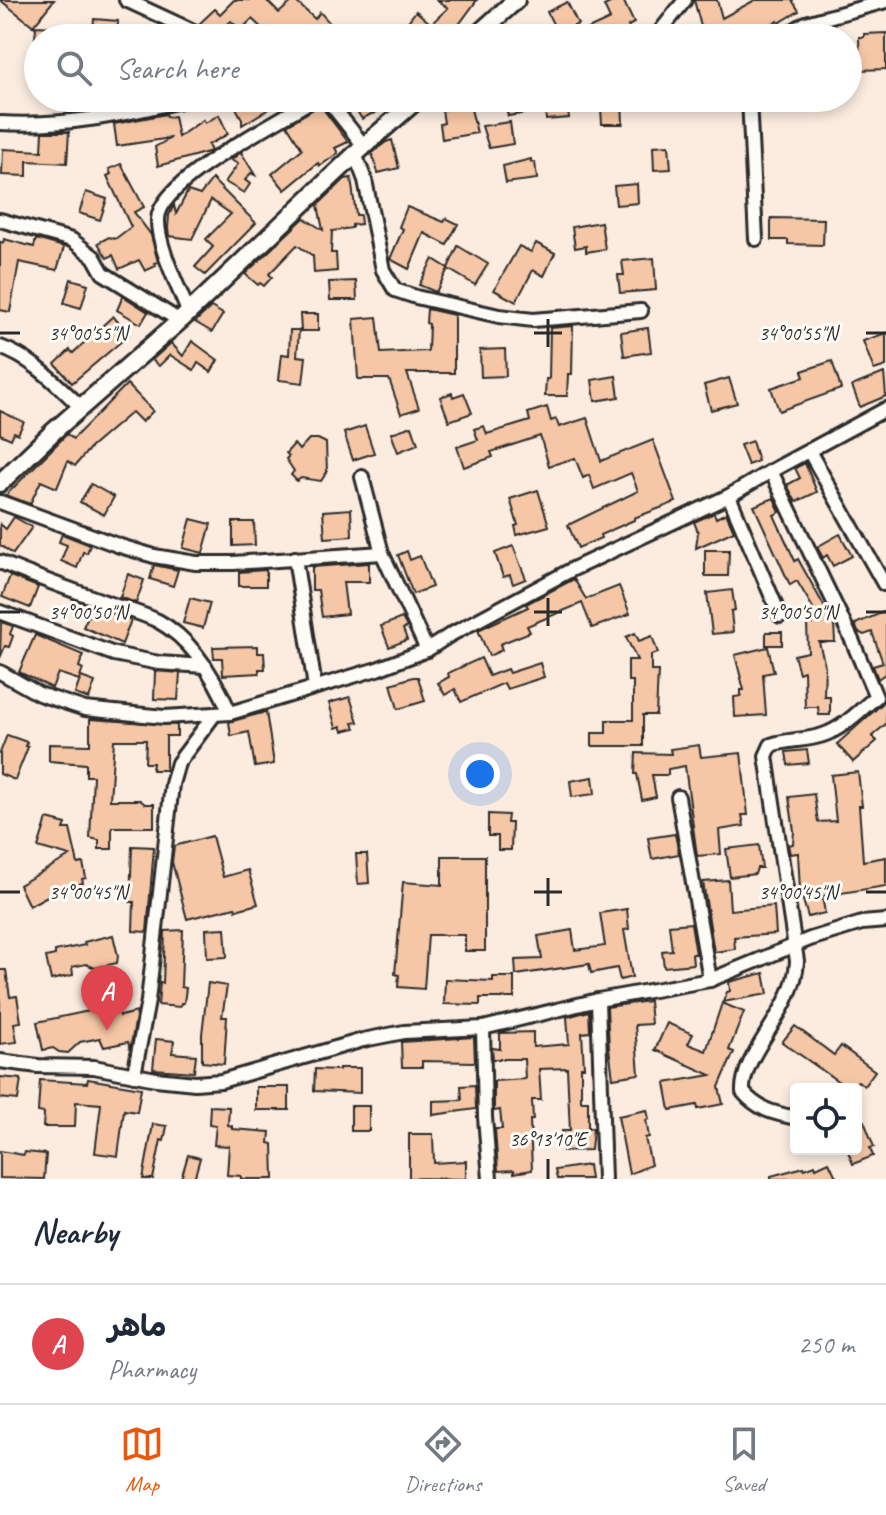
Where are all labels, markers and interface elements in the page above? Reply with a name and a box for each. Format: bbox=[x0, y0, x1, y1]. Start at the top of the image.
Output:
search box bbox=[24, 24, 862, 112]
icon: search bbox=[52, 46, 96, 90]
text: Search here bbox=[116, 49, 238, 87]
text: 34°00'55"N bbox=[49, 321, 130, 346]
text: 34°00'55"N bbox=[759, 321, 840, 346]
text: 34°00'50"N bbox=[49, 600, 130, 625]
text: 34°00'50"N bbox=[759, 600, 840, 625]
your location bbox=[460, 754, 500, 794]
text: 34°00'45"N bbox=[49, 880, 130, 905]
text: 34°00'45"N bbox=[759, 880, 840, 905]
pin: A bbox=[81, 965, 133, 1031]
map controls bbox=[790, 1083, 862, 1155]
button: locate bbox=[790, 1083, 862, 1155]
text: 36°13'10"E bbox=[509, 1127, 589, 1152]
text: Nearby bbox=[32, 1210, 118, 1253]
text: ماهر bbox=[108, 1307, 166, 1345]
text: A bbox=[51, 1328, 65, 1361]
text: 250 m bbox=[798, 1328, 854, 1361]
text: Pharmacy bbox=[108, 1353, 196, 1386]
tab: Map bbox=[120, 1422, 164, 1498]
tab: Directions bbox=[405, 1422, 481, 1498]
tab: Saved bbox=[722, 1422, 766, 1498]

